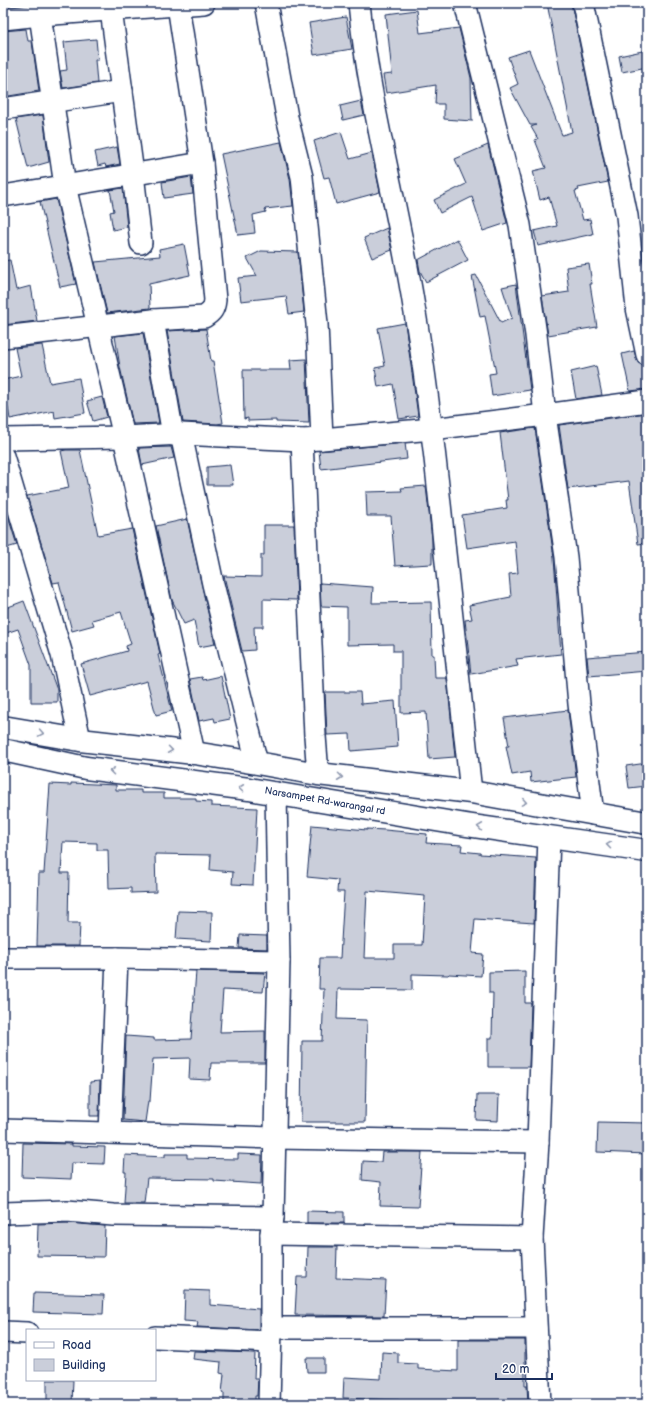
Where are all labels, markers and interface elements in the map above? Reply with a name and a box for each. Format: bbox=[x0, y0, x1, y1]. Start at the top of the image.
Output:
one-way arrow bbox=[38, 729, 45, 737]
one-way arrow bbox=[167, 745, 173, 754]
one-way arrow bbox=[109, 767, 115, 776]
one-way arrow bbox=[337, 772, 343, 781]
one-way arrow bbox=[238, 783, 244, 792]
street label: Narsampet Rd-warangal rd bbox=[264, 784, 386, 818]
one-way arrow bbox=[521, 797, 527, 806]
one-way arrow bbox=[477, 823, 483, 832]
one-way arrow bbox=[605, 841, 612, 850]
legend bbox=[26, 1329, 156, 1381]
text: Road bbox=[62, 1338, 91, 1353]
scale bar bbox=[496, 1355, 552, 1381]
text: Building bbox=[62, 1358, 106, 1373]
text: 20 m bbox=[502, 1362, 529, 1377]

